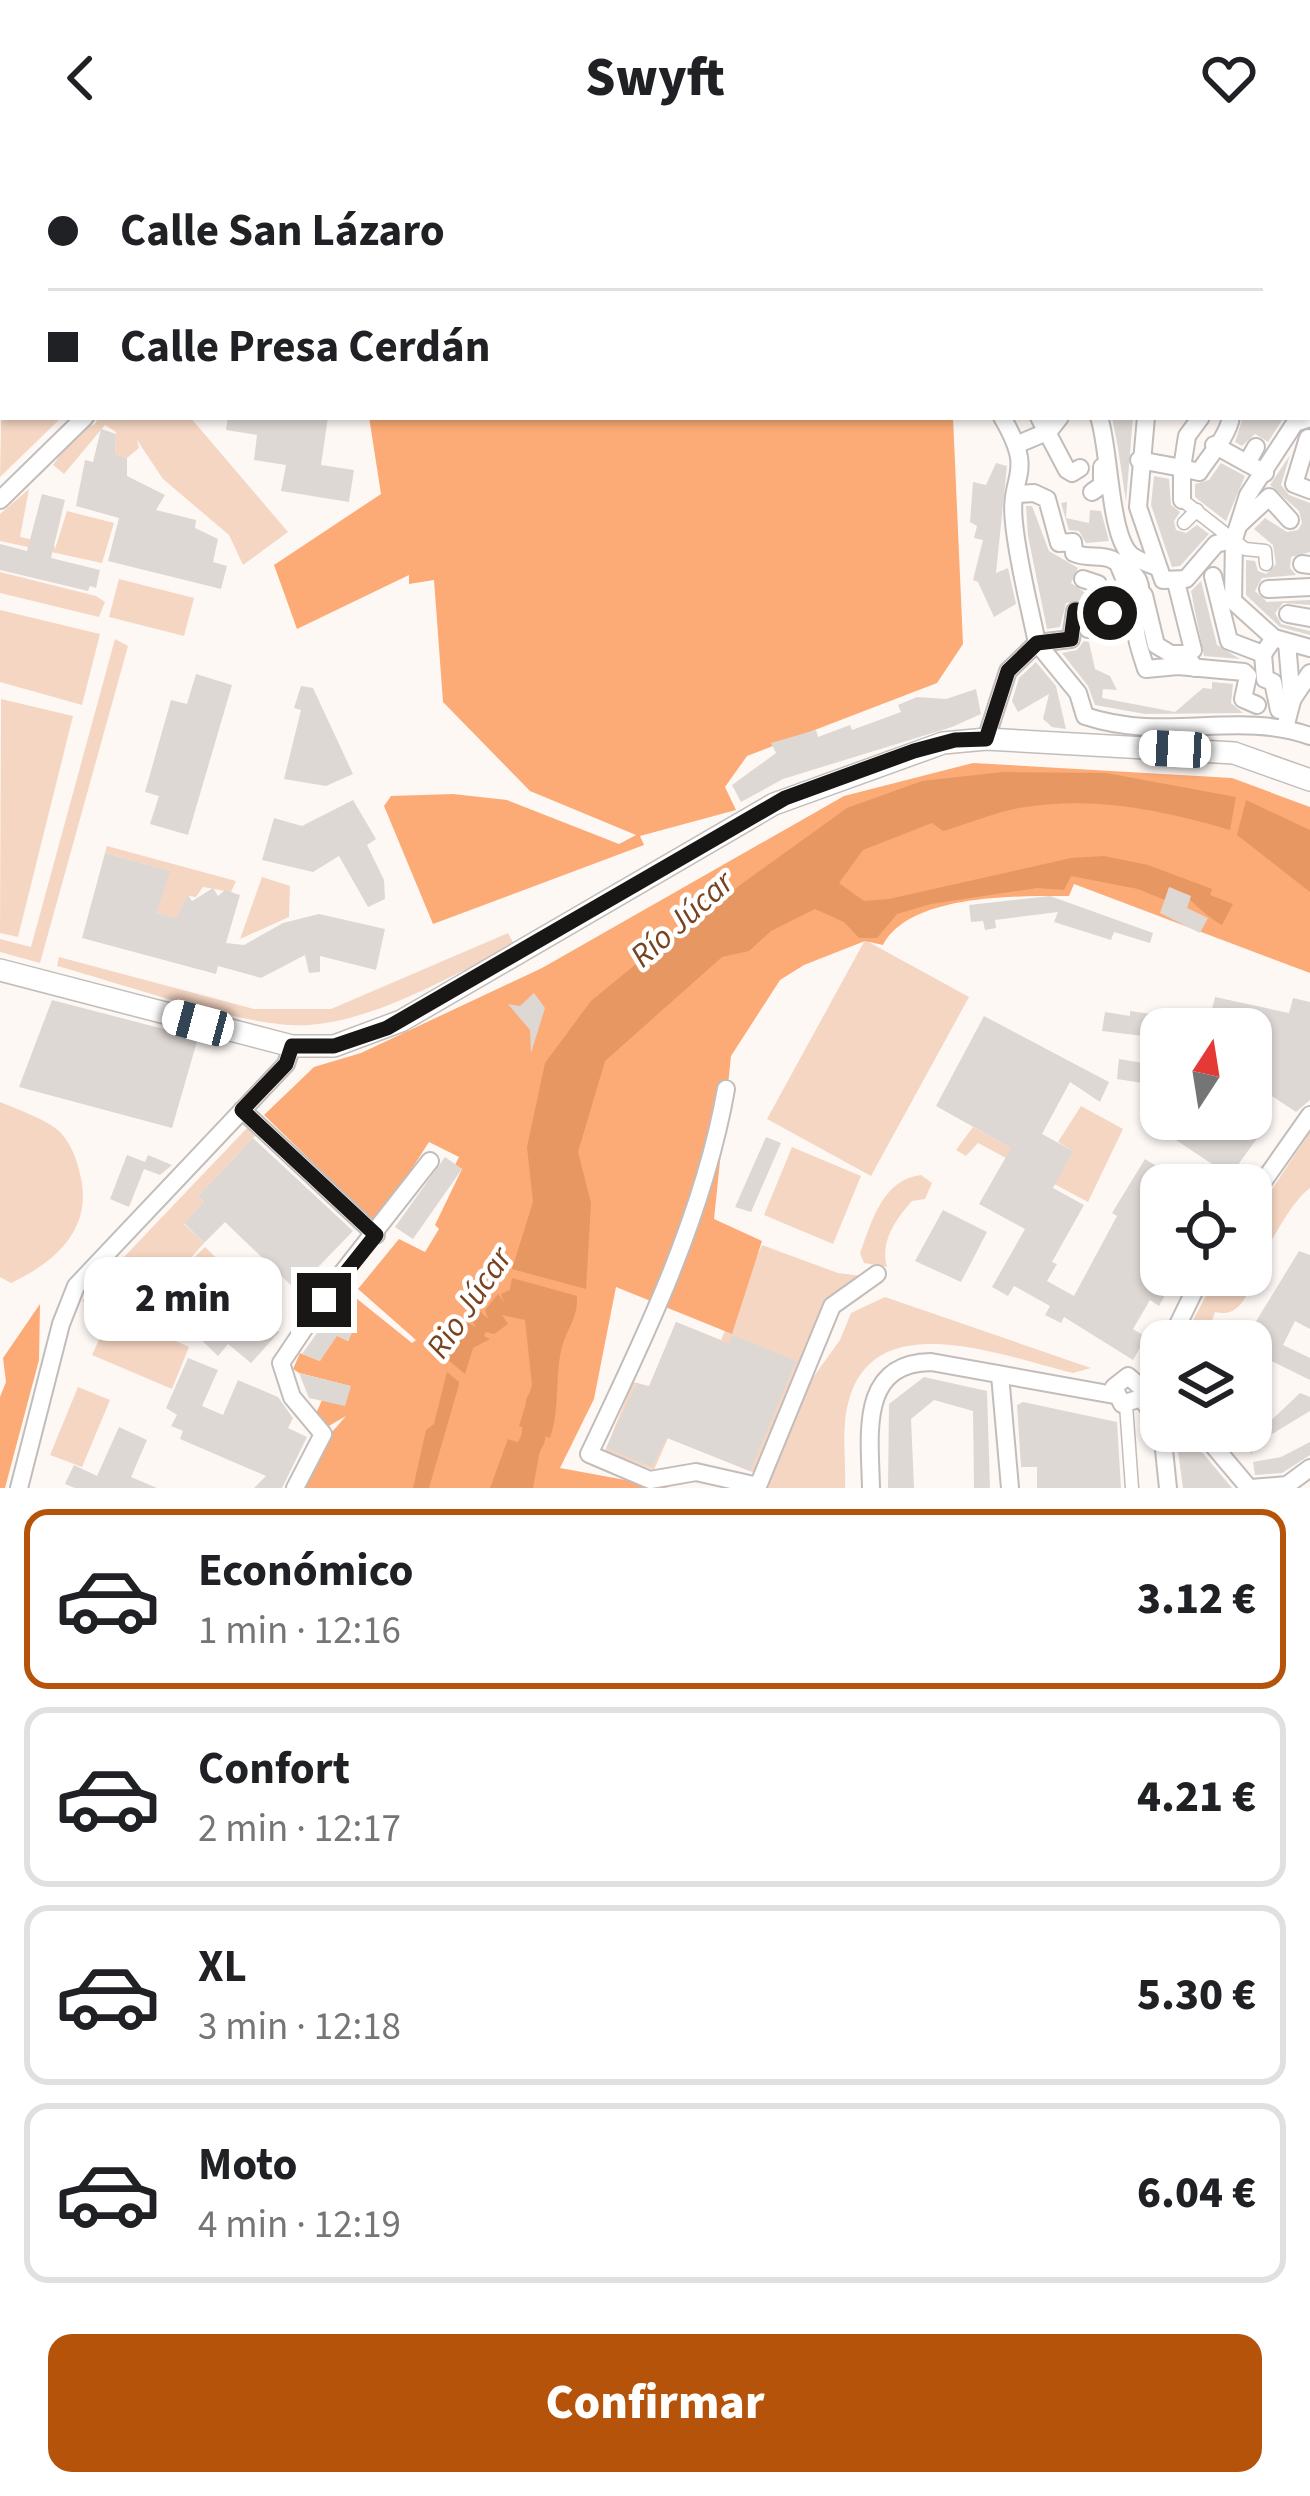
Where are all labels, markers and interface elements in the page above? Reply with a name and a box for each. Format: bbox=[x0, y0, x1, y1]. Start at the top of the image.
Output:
text: Swyft bbox=[585, 40, 725, 117]
icon: back bbox=[48, 45, 114, 111]
icon: heart bbox=[1196, 45, 1262, 111]
text: Calle San Lázaro bbox=[120, 199, 445, 263]
text: Calle Presa Cerdán bbox=[120, 315, 490, 379]
route start bbox=[1083, 586, 1137, 640]
car bbox=[1138, 729, 1212, 769]
water label: Río Júcar bbox=[620, 859, 745, 978]
car bbox=[159, 996, 237, 1050]
north arrow bbox=[1140, 1008, 1272, 1140]
map controls bbox=[1140, 1008, 1272, 1452]
button: locate bbox=[1140, 1164, 1272, 1296]
water label: Rio Júcar bbox=[415, 1237, 525, 1368]
callout: 2 min bbox=[84, 1258, 282, 1342]
text: 2 min bbox=[135, 1271, 231, 1327]
route end bbox=[297, 1273, 351, 1327]
button: layers bbox=[1140, 1320, 1272, 1452]
text: Económico bbox=[198, 1539, 414, 1603]
icon: car bbox=[54, 1545, 162, 1653]
text: 3.12 € bbox=[1137, 1567, 1256, 1631]
text: 1 min · 12:16 bbox=[198, 1603, 401, 1659]
text: Confort bbox=[198, 1737, 350, 1801]
icon: car bbox=[54, 1743, 162, 1851]
text: 4.21 € bbox=[1137, 1765, 1256, 1829]
text: 2 min · 12:17 bbox=[198, 1801, 401, 1857]
text: XL bbox=[198, 1935, 247, 1999]
icon: car bbox=[54, 1941, 162, 2049]
text: 5.30 € bbox=[1137, 1963, 1256, 2027]
text: 3 min · 12:18 bbox=[198, 1999, 401, 2055]
text: Moto bbox=[198, 2133, 297, 2197]
icon: car bbox=[54, 2139, 162, 2247]
text: 6.04 € bbox=[1137, 2161, 1256, 2225]
text: 4 min · 12:19 bbox=[198, 2197, 401, 2253]
button: Confirmar bbox=[48, 2334, 1262, 2472]

